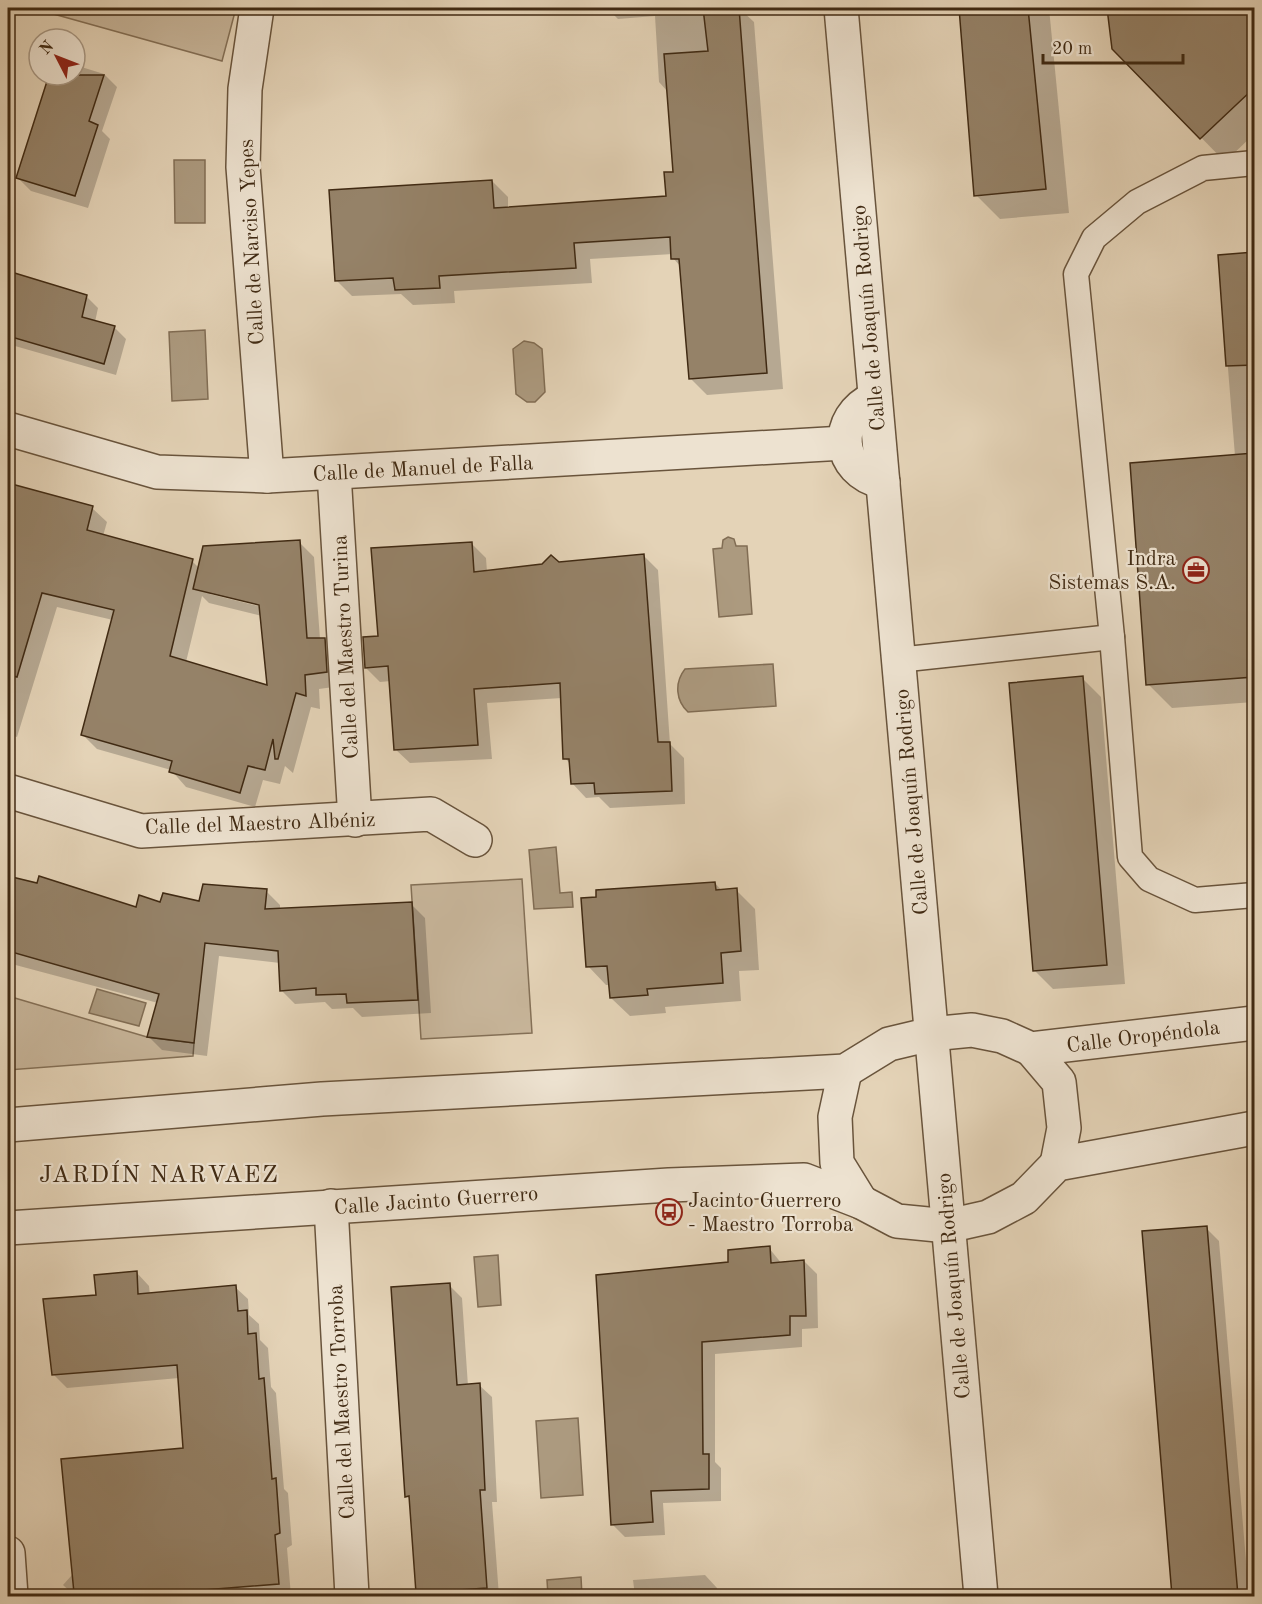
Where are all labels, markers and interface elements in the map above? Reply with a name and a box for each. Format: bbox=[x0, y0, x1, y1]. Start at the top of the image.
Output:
north arrow bbox=[27, 27, 87, 87]
scale bar bbox=[1043, 27, 1182, 65]
text: N bbox=[37, 38, 58, 58]
text: 20 m bbox=[1052, 40, 1092, 58]
street label: Calle de Narciso Yepes bbox=[237, 138, 268, 345]
street label: Calle de Joaquín Rodrigo bbox=[849, 204, 890, 432]
street label: Calle de Manuel de Falla bbox=[312, 453, 534, 486]
street label: Calle del Maestro Turina bbox=[330, 534, 363, 760]
place label: Indra Sistemas S.A. bbox=[1048, 549, 1176, 594]
office icon: Indra Sistemas S.A. bbox=[1181, 555, 1211, 585]
street label: Calle de Joaquín Rodrigo bbox=[892, 688, 933, 916]
street label: Calle del Maestro Albéniz bbox=[144, 810, 376, 839]
street label: Calle Oropéndola bbox=[1065, 1018, 1221, 1057]
district label: JARDÍN NARVAEZ bbox=[39, 1160, 279, 1188]
street label: Calle de Joaquín Rodrigo bbox=[934, 1172, 975, 1400]
street label: Calle Jacinto Guerrero bbox=[333, 1184, 539, 1219]
place label: Jacinto Guerrero - Maestro Torroba bbox=[688, 1191, 853, 1236]
bus stop icon: Jacinto Guerrero - Maestro Torroba bbox=[654, 1197, 684, 1227]
street label: Calle del Maestro Torroba bbox=[326, 1284, 359, 1520]

